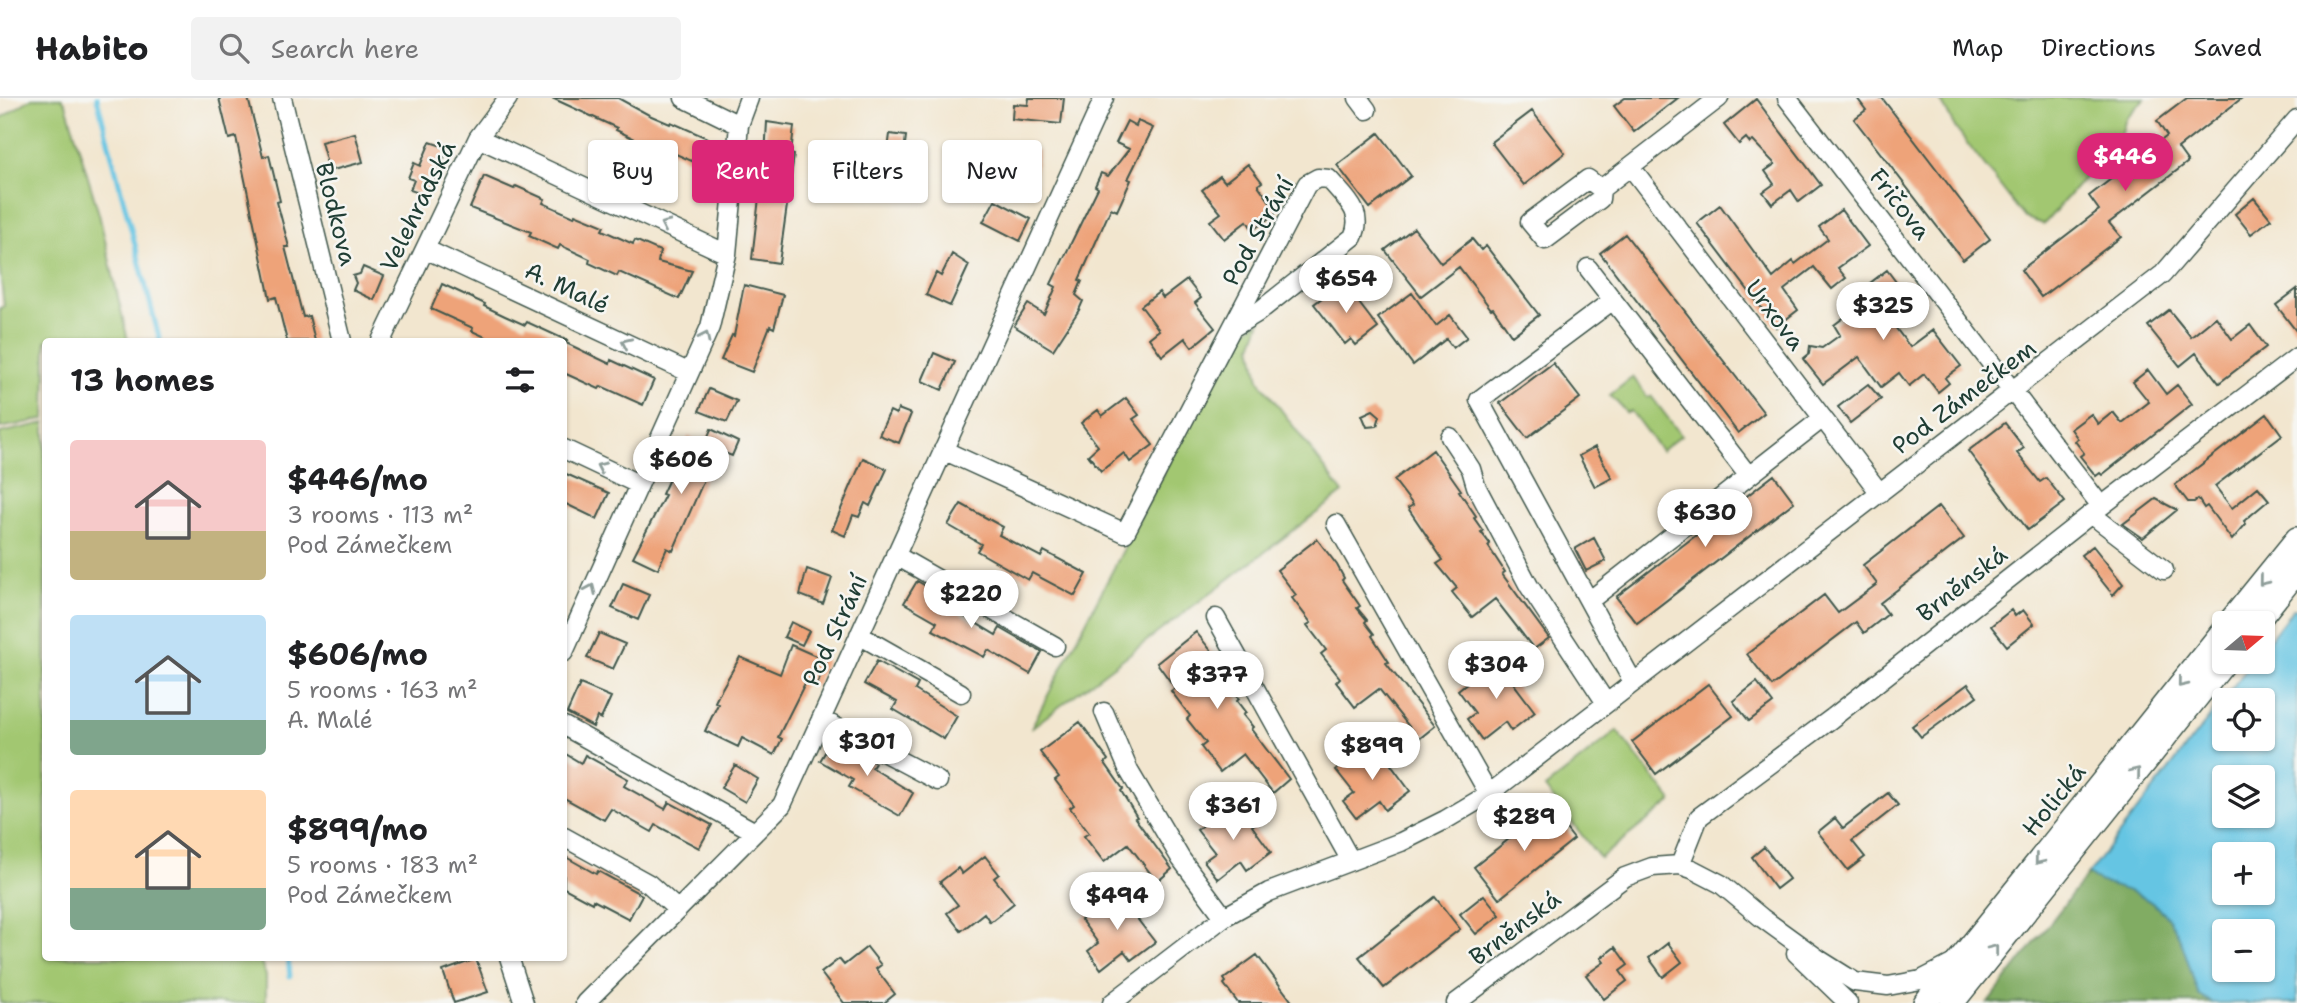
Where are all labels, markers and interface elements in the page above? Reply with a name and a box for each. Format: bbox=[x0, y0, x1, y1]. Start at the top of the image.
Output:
search box bbox=[191, 17, 681, 80]
text: Habito bbox=[35, 26, 149, 71]
icon: search bbox=[215, 29, 253, 67]
text: Search here bbox=[271, 31, 419, 66]
text: Map bbox=[1952, 32, 2003, 64]
text: Directions bbox=[2041, 32, 2156, 64]
text: Saved bbox=[2194, 32, 2262, 64]
pin: $446 bbox=[2084, 134, 2166, 193]
street label: Velehradská bbox=[373, 135, 463, 277]
chip: Buy bbox=[588, 140, 678, 203]
chip: Rent bbox=[692, 140, 794, 203]
chip: Filters bbox=[808, 140, 928, 203]
chip: New bbox=[942, 140, 1042, 203]
text: $446 bbox=[2093, 141, 2157, 171]
street label: Blodkova bbox=[308, 159, 364, 269]
street label: Fričova bbox=[1862, 162, 1938, 246]
street label: Pod Strání bbox=[1215, 170, 1301, 291]
one-way arrow bbox=[660, 219, 672, 233]
street label: A. Malé bbox=[520, 255, 614, 321]
pin: $654 bbox=[1305, 256, 1387, 315]
text: $654 bbox=[1315, 263, 1377, 293]
street label: Urxova bbox=[1738, 273, 1812, 357]
pin: $325 bbox=[1842, 282, 1924, 342]
text: $325 bbox=[1852, 290, 1914, 320]
one-way arrow bbox=[697, 332, 711, 344]
street label: Pod Zámečkem bbox=[1885, 332, 2043, 462]
one-way arrow bbox=[621, 337, 634, 351]
text: 13 homes bbox=[70, 360, 215, 401]
icon: filters bbox=[501, 361, 539, 399]
pin: $606 bbox=[640, 436, 722, 496]
text: $606 bbox=[649, 444, 713, 474]
text: $446/mo bbox=[287, 459, 428, 500]
one-way arrow bbox=[596, 461, 608, 475]
icon: home bbox=[126, 468, 210, 552]
pin: $630 bbox=[1664, 490, 1746, 549]
text: $630 bbox=[1673, 497, 1737, 527]
text: 3 rooms · 113 m² bbox=[287, 500, 473, 530]
text: Pod Zámečkem bbox=[287, 530, 452, 560]
street label: Brněnská bbox=[1910, 539, 2014, 629]
street label: Pod Strání bbox=[795, 569, 875, 691]
pin: $220 bbox=[930, 570, 1012, 630]
one-way arrow bbox=[2259, 573, 2272, 585]
text: $220 bbox=[940, 578, 1002, 608]
one-way arrow bbox=[583, 584, 597, 596]
north arrow bbox=[2212, 611, 2275, 674]
map controls bbox=[2212, 611, 2275, 982]
text: $606/mo bbox=[287, 634, 428, 675]
pin: $304 bbox=[1455, 642, 1537, 701]
icon: home bbox=[126, 643, 210, 727]
text: $304 bbox=[1464, 649, 1528, 679]
pin: $377 bbox=[1176, 652, 1258, 711]
text: $377 bbox=[1186, 659, 1248, 689]
text: 5 rooms · 163 m² bbox=[287, 675, 478, 705]
one-way arrow bbox=[2177, 675, 2190, 687]
button: locate bbox=[2212, 688, 2275, 751]
text: A. Malé bbox=[287, 705, 373, 735]
pin: $301 bbox=[826, 718, 908, 778]
pin: $899 bbox=[1331, 722, 1413, 782]
text: $301 bbox=[838, 726, 896, 756]
text: $899 bbox=[1340, 730, 1404, 760]
street label: Holická bbox=[2015, 757, 2093, 843]
button: layers bbox=[2212, 765, 2275, 828]
one-way arrow bbox=[2128, 767, 2141, 779]
pin: $361 bbox=[1192, 782, 1274, 842]
text: $361 bbox=[1205, 790, 1261, 820]
pin: $289 bbox=[1483, 794, 1565, 853]
text: $289 bbox=[1492, 801, 1556, 831]
text: $899/mo bbox=[287, 809, 428, 850]
icon: home bbox=[126, 818, 210, 902]
button: + bbox=[2212, 842, 2275, 905]
text: 5 rooms · 183 m² bbox=[287, 850, 478, 880]
one-way arrow bbox=[2035, 853, 2048, 865]
pin: $494 bbox=[1076, 872, 1158, 932]
text: Pod Zámečkem bbox=[287, 880, 452, 910]
text: $494 bbox=[1085, 880, 1149, 910]
street label: Brněnská bbox=[1463, 883, 1567, 973]
button: − bbox=[2212, 919, 2275, 982]
one-way arrow bbox=[1986, 945, 1999, 957]

